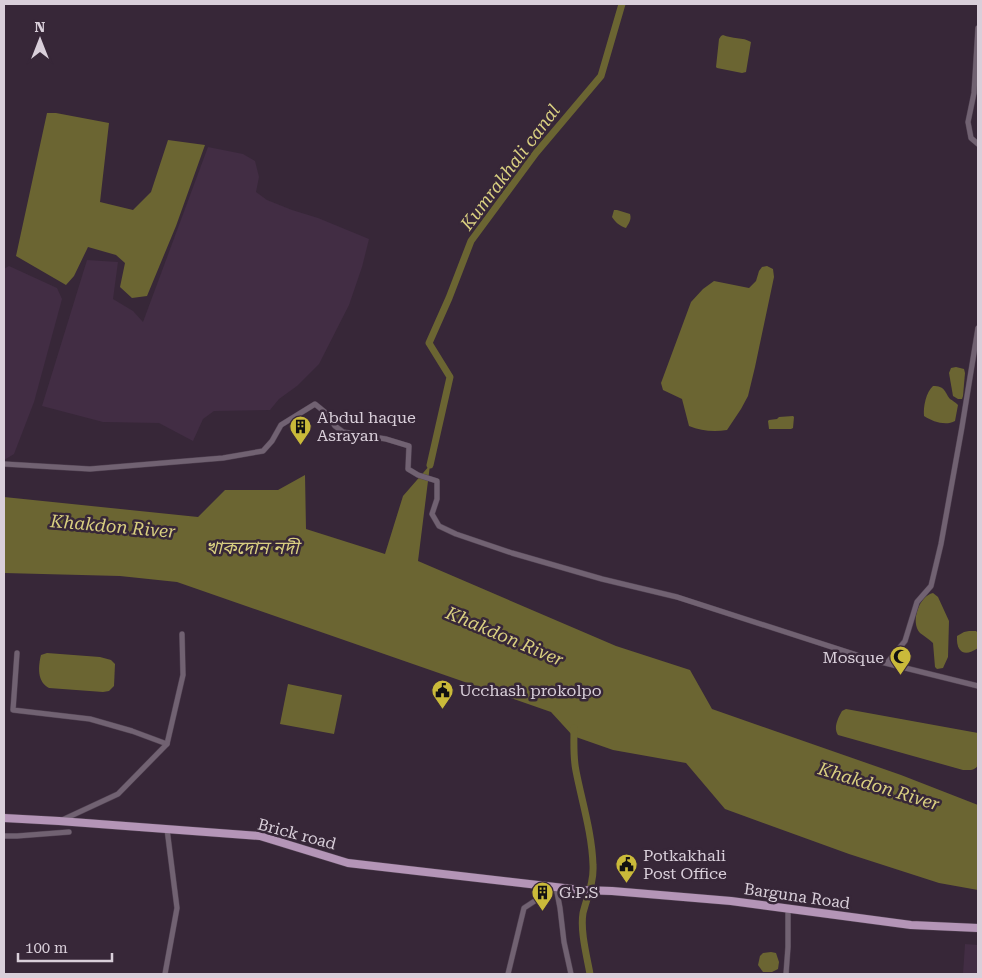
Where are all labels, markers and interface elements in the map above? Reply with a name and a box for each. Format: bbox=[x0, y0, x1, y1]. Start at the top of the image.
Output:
north arrow bbox=[15, 15, 65, 65]
text: N bbox=[35, 19, 46, 35]
water label: Kumrakhali canal bbox=[455, 100, 564, 235]
place label: Abdul haque Asrayan bbox=[317, 408, 416, 445]
building icon: Abdul haque Asrayan bbox=[289, 414, 313, 445]
water label: Khakdon River bbox=[48, 510, 177, 542]
water label: খাকদোন নদী bbox=[205, 537, 302, 558]
water label: Khakdon River bbox=[442, 601, 567, 670]
mosque icon: Mosque bbox=[888, 645, 912, 676]
place label: Mosque bbox=[823, 648, 884, 667]
public building icon: Ucchash prokolpo bbox=[431, 678, 455, 709]
place label: Ucchash prokolpo bbox=[459, 681, 602, 700]
water label: Khakdon River bbox=[815, 757, 943, 815]
street label: Brick road bbox=[256, 814, 338, 854]
place label: Potkakhali Post Office bbox=[643, 846, 727, 883]
public building icon: Potkakhali Post Office bbox=[615, 852, 639, 883]
street label: Barguna Road bbox=[743, 879, 851, 913]
building icon: G.P.S bbox=[531, 880, 555, 911]
place label: G.P.S bbox=[559, 883, 598, 902]
scale bar bbox=[18, 930, 111, 962]
text: 100 m bbox=[25, 939, 68, 957]

